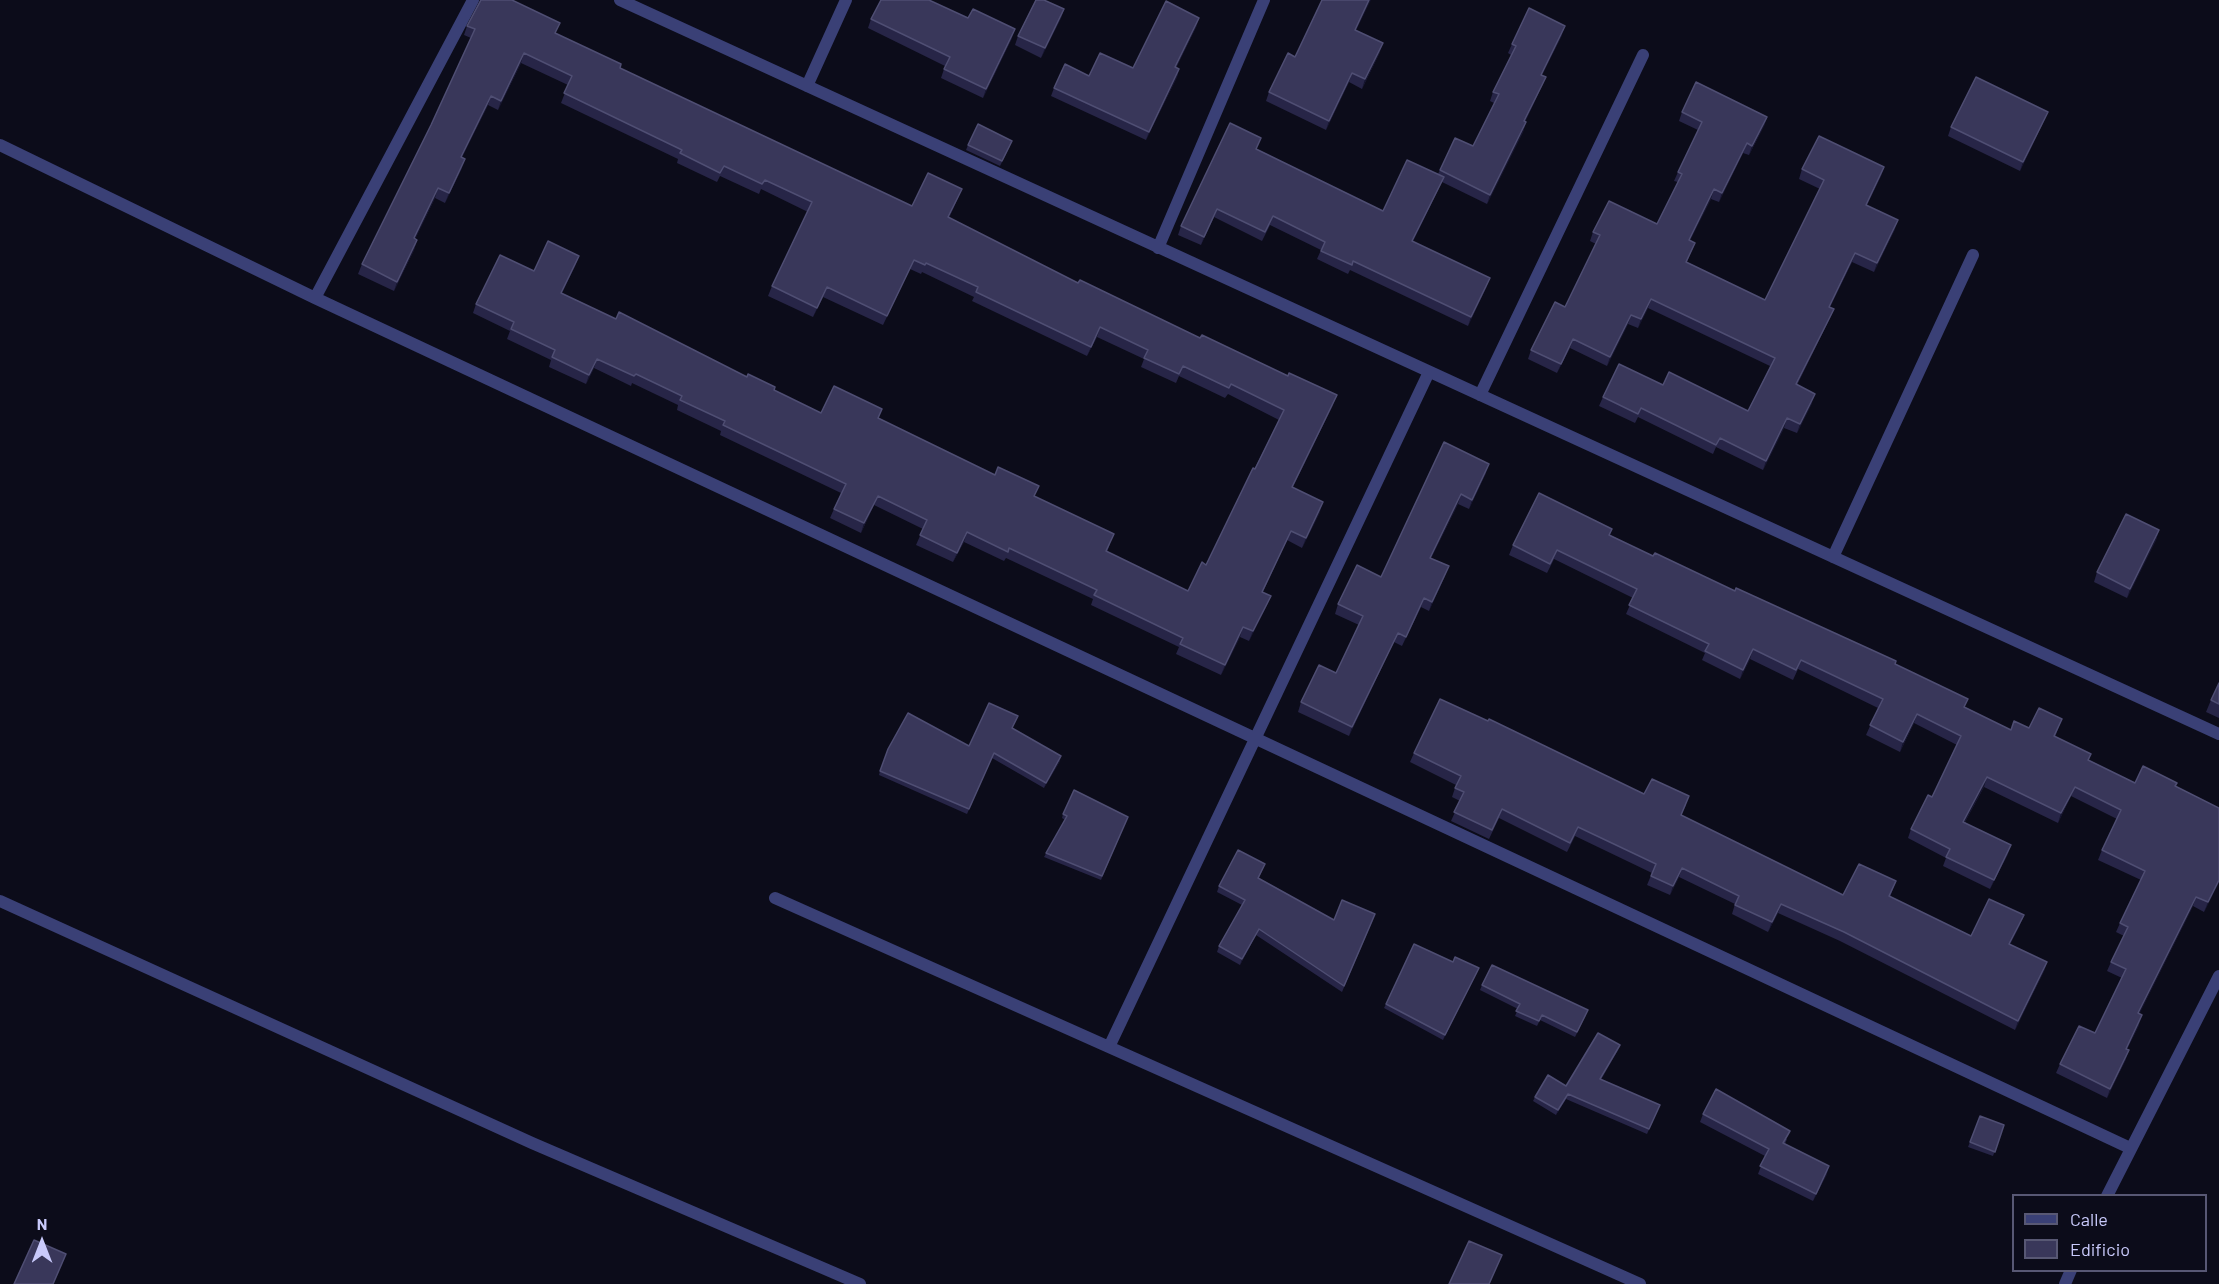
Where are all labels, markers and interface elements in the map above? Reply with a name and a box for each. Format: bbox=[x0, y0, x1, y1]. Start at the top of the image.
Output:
legend bbox=[2012, 1194, 2207, 1272]
text: Calle bbox=[2070, 1208, 2108, 1230]
north arrow bbox=[12, 1212, 72, 1272]
text: N bbox=[37, 1214, 47, 1233]
text: Edificio bbox=[2070, 1238, 2130, 1260]

